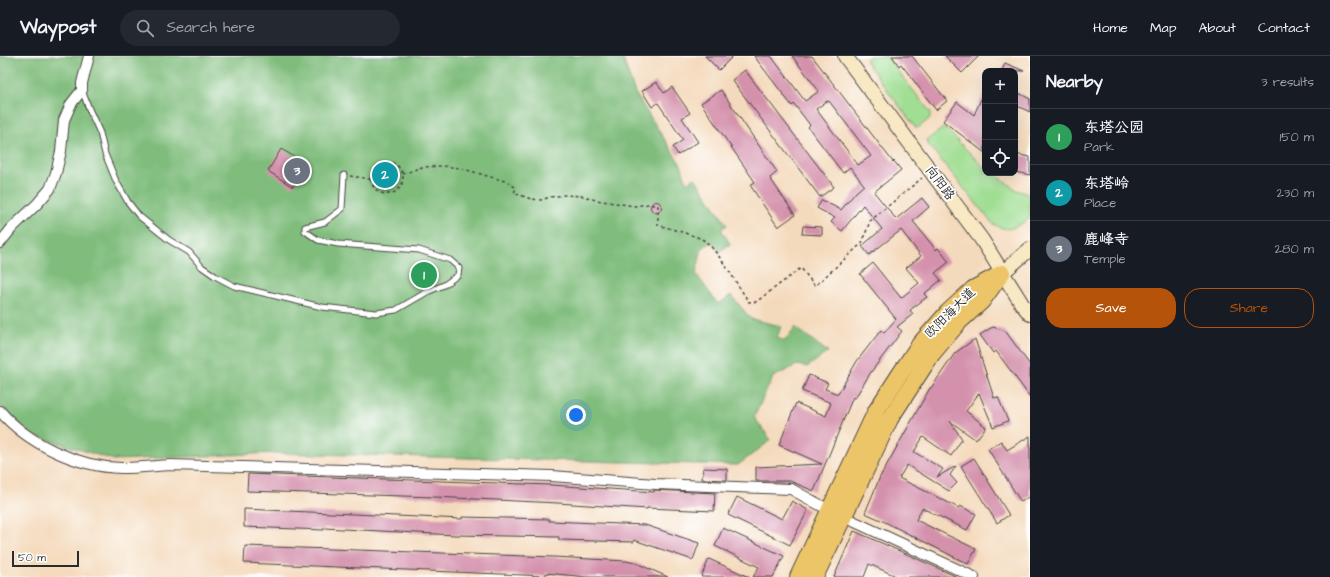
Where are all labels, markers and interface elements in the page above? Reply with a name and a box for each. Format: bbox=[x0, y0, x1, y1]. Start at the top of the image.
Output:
search box bbox=[120, 10, 400, 46]
text: Waypost bbox=[20, 14, 96, 41]
icon: search bbox=[134, 17, 156, 39]
text: Search here bbox=[166, 17, 255, 38]
text: Home bbox=[1093, 18, 1128, 38]
text: Map bbox=[1150, 18, 1176, 38]
text: About bbox=[1198, 18, 1236, 38]
text: Contact bbox=[1258, 18, 1310, 38]
map controls bbox=[982, 68, 1018, 176]
button: + bbox=[982, 68, 1018, 104]
text: Nearby bbox=[1046, 70, 1103, 94]
text: 3 results bbox=[1261, 73, 1314, 91]
button: − bbox=[982, 104, 1018, 140]
text: 东塔公园 bbox=[1084, 117, 1144, 138]
text: 1 bbox=[1058, 128, 1060, 146]
text: 150 m bbox=[1280, 128, 1314, 146]
text: Park bbox=[1084, 138, 1114, 156]
button: locate bbox=[982, 140, 1018, 176]
pin: 3 bbox=[284, 156, 310, 186]
pin: 2 bbox=[372, 160, 398, 190]
street label: 向阳路 bbox=[921, 162, 959, 204]
text: 东塔岭 bbox=[1084, 173, 1129, 194]
text: 2 bbox=[1055, 184, 1063, 202]
text: 230 m bbox=[1276, 184, 1314, 202]
text: Place bbox=[1084, 194, 1116, 212]
text: 鹿峰寺 bbox=[1084, 229, 1129, 250]
text: 3 bbox=[1056, 240, 1062, 258]
text: 280 m bbox=[1275, 240, 1314, 258]
text: Temple bbox=[1084, 250, 1126, 268]
pin: 1 bbox=[411, 260, 437, 290]
street label: 欧阳海大道 bbox=[921, 284, 979, 342]
button: Save bbox=[1046, 288, 1176, 328]
button: Share bbox=[1184, 288, 1314, 328]
your location bbox=[566, 405, 586, 425]
scale bar bbox=[12, 549, 79, 568]
text: 50 m bbox=[18, 550, 46, 565]

